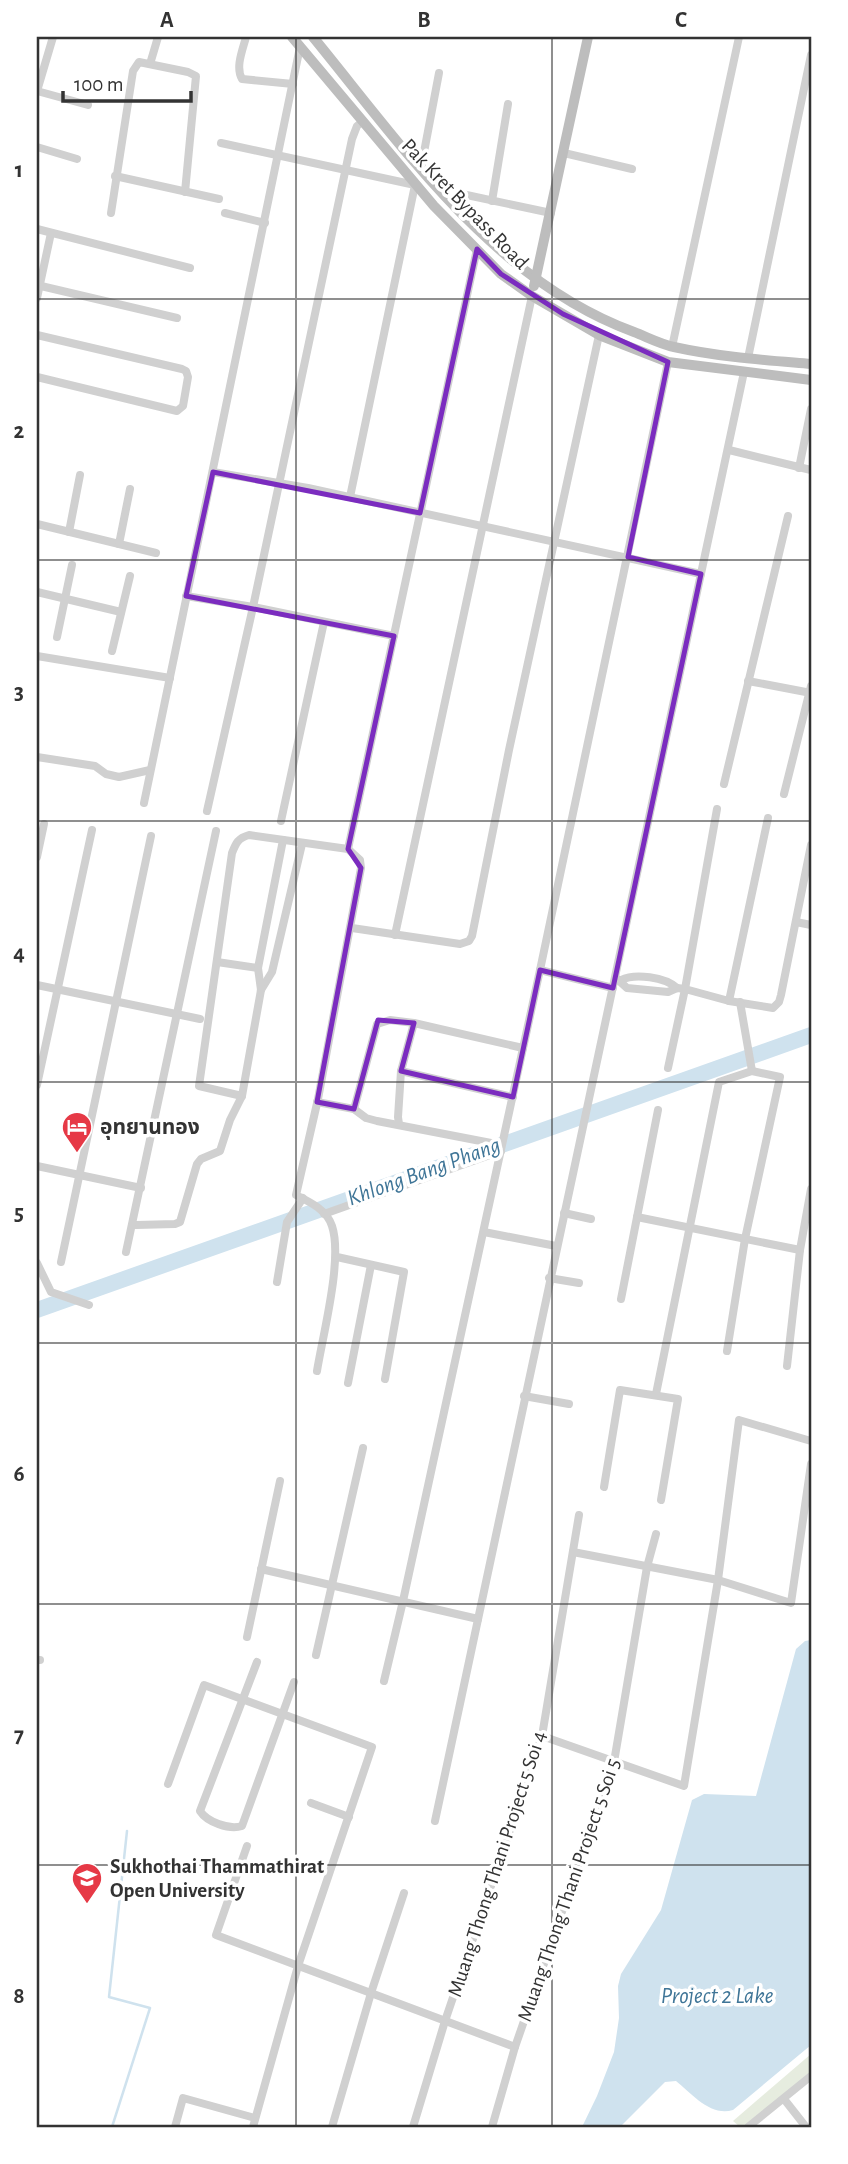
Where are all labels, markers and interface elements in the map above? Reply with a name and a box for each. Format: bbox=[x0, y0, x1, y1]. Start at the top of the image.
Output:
text: A bbox=[160, 9, 174, 32]
text: B bbox=[417, 9, 431, 32]
text: C bbox=[675, 9, 687, 32]
scale bar bbox=[63, 60, 191, 104]
text: 100 m bbox=[74, 74, 124, 95]
street label: Pak Kret Bypass Road bbox=[398, 135, 533, 273]
text: 1 bbox=[15, 159, 23, 182]
text: 2 bbox=[14, 420, 25, 443]
text: 3 bbox=[14, 681, 24, 704]
text: 4 bbox=[13, 942, 25, 965]
hotel icon: อุทยานทอง bbox=[60, 1110, 94, 1154]
place label: อุทยานทอง bbox=[100, 1117, 200, 1140]
water label: Khlong Bang Phang bbox=[344, 1134, 504, 1210]
text: 5 bbox=[14, 1202, 24, 1225]
text: 6 bbox=[13, 1463, 25, 1486]
text: 7 bbox=[14, 1724, 24, 1747]
street label: Muang Thong Thani Project 5 Soi 4 bbox=[444, 1728, 550, 2000]
street label: Muang Thong Thani Project 5 Soi 5 bbox=[514, 1756, 624, 2024]
place label: Sukhothai Thammathirat Open University bbox=[110, 1856, 324, 1901]
school or university icon: Sukhothai Thammathirat Open University bbox=[70, 1861, 104, 1905]
text: 8 bbox=[13, 1985, 25, 2008]
water label: Project 2 Lake bbox=[661, 1985, 774, 2008]

